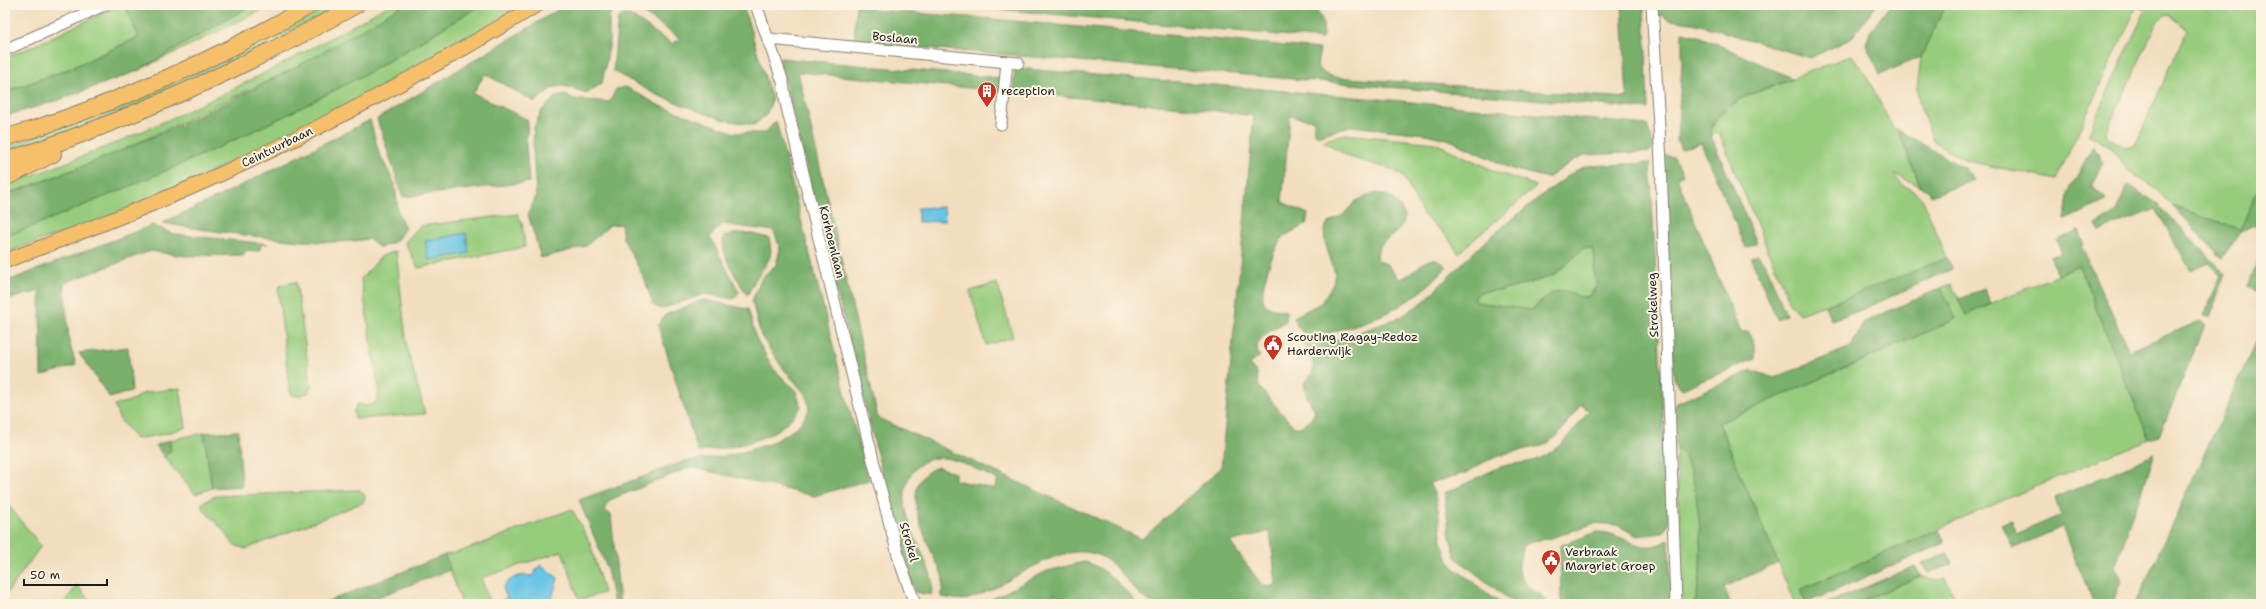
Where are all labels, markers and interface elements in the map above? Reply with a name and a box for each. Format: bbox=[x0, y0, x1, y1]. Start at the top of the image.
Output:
street label: Boslaan bbox=[872, 28, 918, 48]
building icon: reception bbox=[976, 80, 998, 108]
place label: reception bbox=[1001, 83, 1055, 99]
street label: Ceintuurbaan bbox=[239, 123, 315, 171]
street label: Korhoenlaan bbox=[815, 204, 849, 280]
street label: Strokelweg bbox=[1644, 272, 1662, 338]
place label: Scouting Ragay-Redoz Harderwijk bbox=[1287, 329, 1418, 359]
public building icon: Scouting Ragay-Redoz Harderwijk bbox=[1262, 333, 1284, 361]
street label: Strokel bbox=[896, 520, 922, 564]
place label: Verbraak Margriet Groep bbox=[1565, 544, 1656, 574]
public building icon: Verbraak Margriet Groep bbox=[1540, 548, 1562, 576]
scale bar bbox=[24, 561, 107, 587]
text: 50 m bbox=[30, 567, 60, 583]

